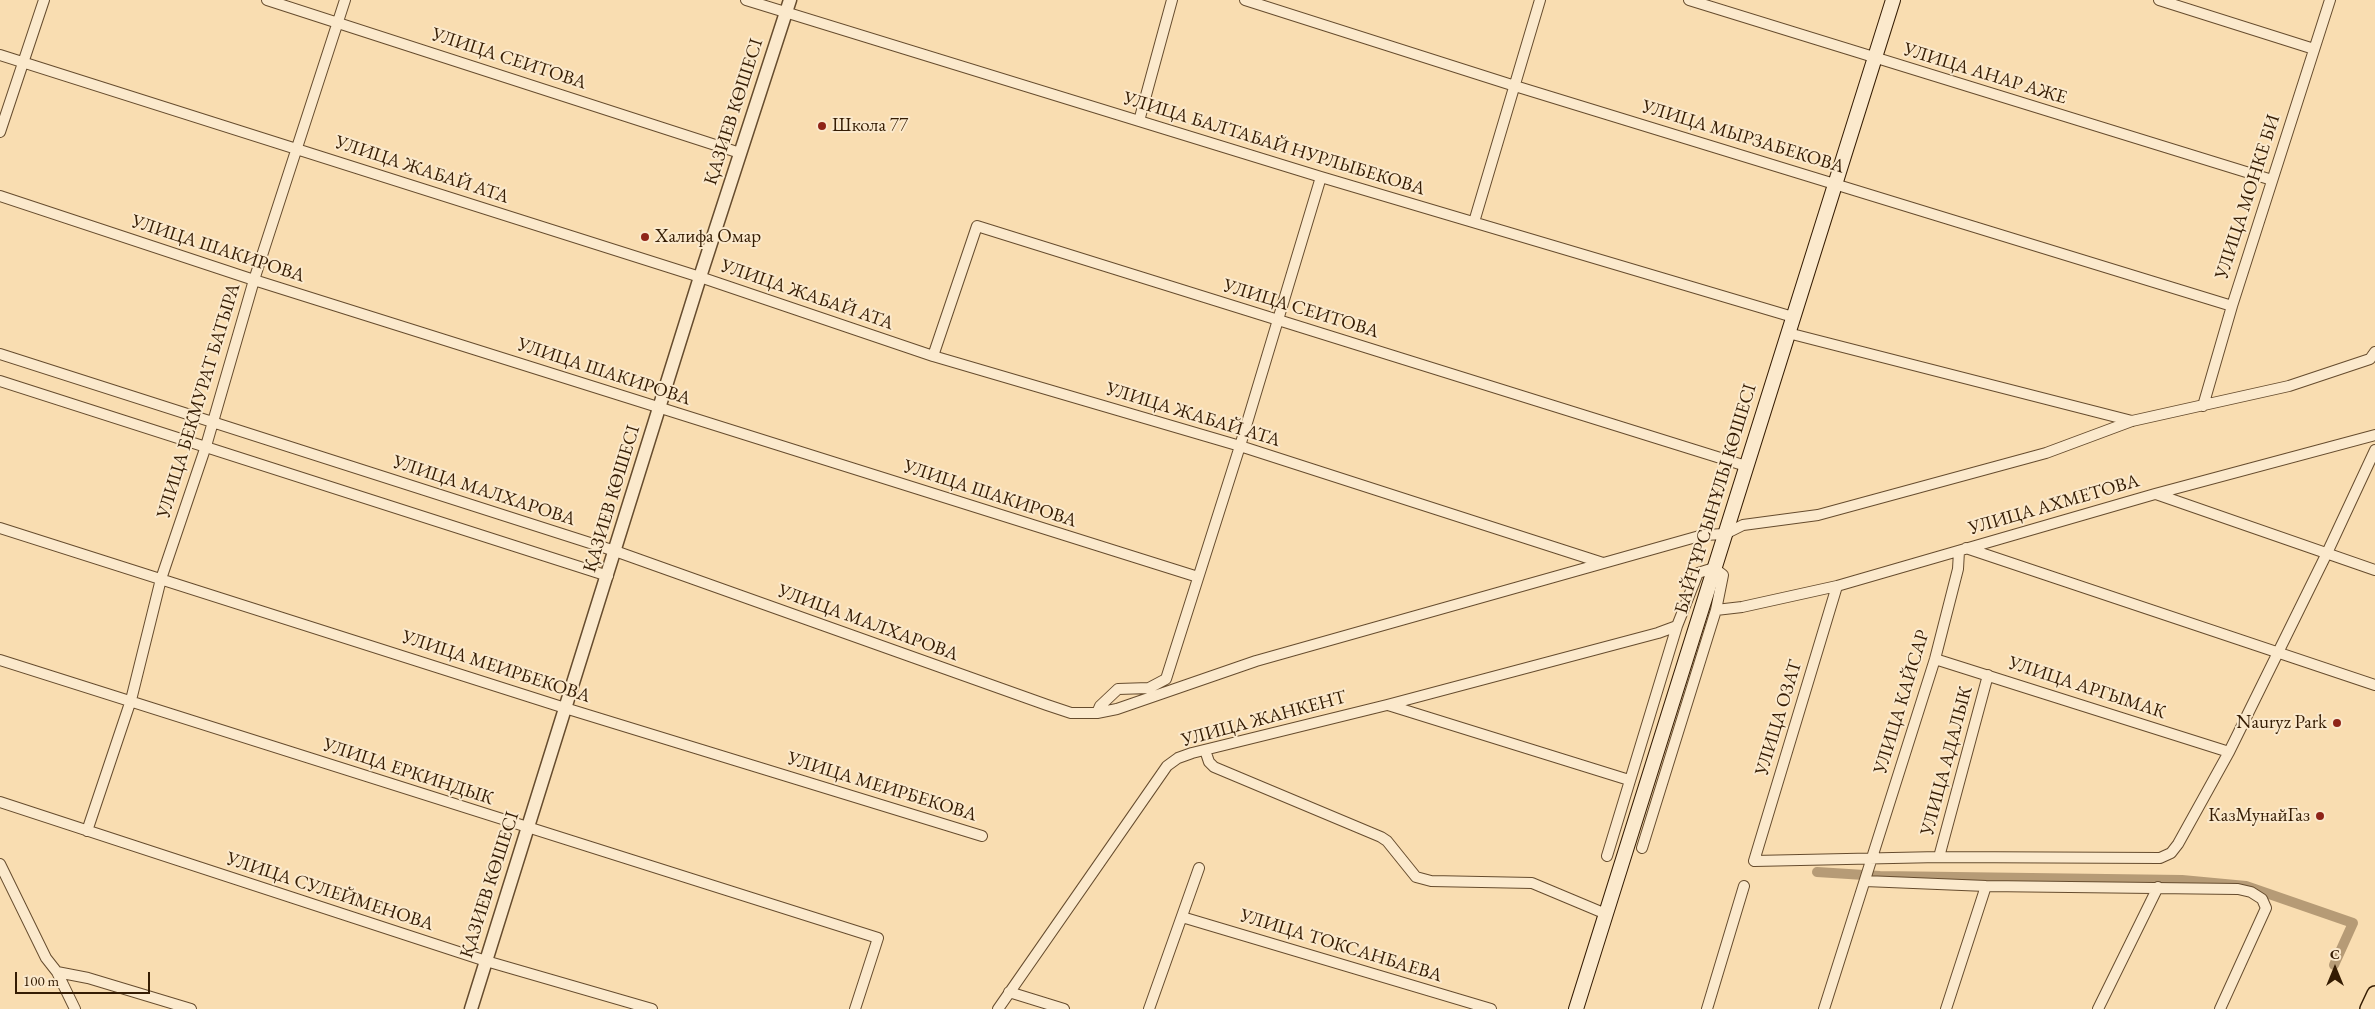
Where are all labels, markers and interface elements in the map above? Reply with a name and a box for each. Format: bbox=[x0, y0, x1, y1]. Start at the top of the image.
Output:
street label: УЛИЦА СЕИТОВА bbox=[429, 23, 589, 95]
street label: ҚАЗИЕВ КӨШЕСІ bbox=[700, 36, 768, 188]
street label: УЛИЦА АНАР АЖЕ bbox=[1901, 38, 2069, 110]
street label: УЛИЦА БАЛТАБАЙ НУРЛЫБЕКОВА bbox=[1120, 87, 1428, 201]
street label: УЛИЦА МЫРЗАБЕКОВА bbox=[1639, 95, 1847, 179]
street label: УЛИЦА МОНКЕ БИ bbox=[2211, 112, 2285, 282]
place label: Школа 77 bbox=[832, 115, 908, 137]
marker: Школа 77 bbox=[816, 120, 828, 132]
street label: УЛИЦА ЖАБАЙ АТА bbox=[332, 131, 512, 209]
street label: УЛИЦА ШАКИРОВА bbox=[128, 210, 308, 288]
place label: Халифа Омар bbox=[655, 226, 761, 248]
marker: Халифа Омар bbox=[639, 231, 651, 243]
street label: УЛИЦА ЖАБАЙ АТА bbox=[718, 255, 896, 335]
street label: УЛИЦА СЕИТОВА bbox=[1220, 274, 1382, 344]
street label: УЛИЦА БЕКМУРАТ БАТЫРА bbox=[152, 281, 246, 521]
street label: УЛИЦА ШАКИРОВА bbox=[514, 333, 694, 411]
street label: УЛИЦА ЖАБАЙ АТА bbox=[1103, 378, 1283, 452]
street label: БАЙТҰРСЫНҰЛЫ КӨШЕСІ bbox=[1670, 381, 1762, 617]
street label: ҚАЗИЕВ КӨШЕСІ bbox=[579, 423, 645, 575]
street label: УЛИЦА МАЛХАРОВА bbox=[390, 451, 578, 531]
street label: УЛИЦА ШАКИРОВА bbox=[900, 455, 1080, 533]
street label: УЛИЦА АХМЕТОВА bbox=[1966, 470, 2142, 540]
street label: УЛИЦА МАЛХАРОВА bbox=[774, 580, 962, 666]
street label: УЛИЦА МЕИРБЕКОВА bbox=[399, 626, 593, 708]
street label: УЛИЦА КАЙСАР bbox=[1869, 627, 1935, 777]
street label: УЛИЦА АРГЫМАК bbox=[2005, 652, 2169, 724]
street label: УЛИЦА ОЗАТ bbox=[1751, 658, 1807, 778]
street label: УЛИЦА АДАЛЫК bbox=[1916, 684, 1978, 838]
street label: УЛИЦА ЖАНКЕНТ bbox=[1179, 686, 1349, 752]
place label: Nauryz Park bbox=[2236, 712, 2327, 734]
marker: Nauryz Park bbox=[2331, 717, 2343, 729]
street label: УЛИЦА ЕРКИНДЫК bbox=[320, 734, 496, 810]
street label: УЛИЦА МЕИРБЕКОВА bbox=[784, 747, 980, 827]
place label: КазМунайГаз bbox=[2208, 805, 2310, 827]
street label: ҚАЗИЕВ КӨШЕСІ bbox=[456, 809, 524, 961]
marker: КазМунайГаз bbox=[2314, 810, 2326, 822]
street label: УЛИЦА СУЛЕЙМЕНОВА bbox=[223, 848, 437, 936]
street label: УЛИЦА ТОКСАНБАЕВА bbox=[1237, 904, 1445, 988]
north arrow bbox=[2310, 944, 2360, 994]
text: С bbox=[2330, 945, 2340, 963]
scale bar bbox=[18, 962, 152, 994]
text: 100 m bbox=[23, 971, 59, 990]

